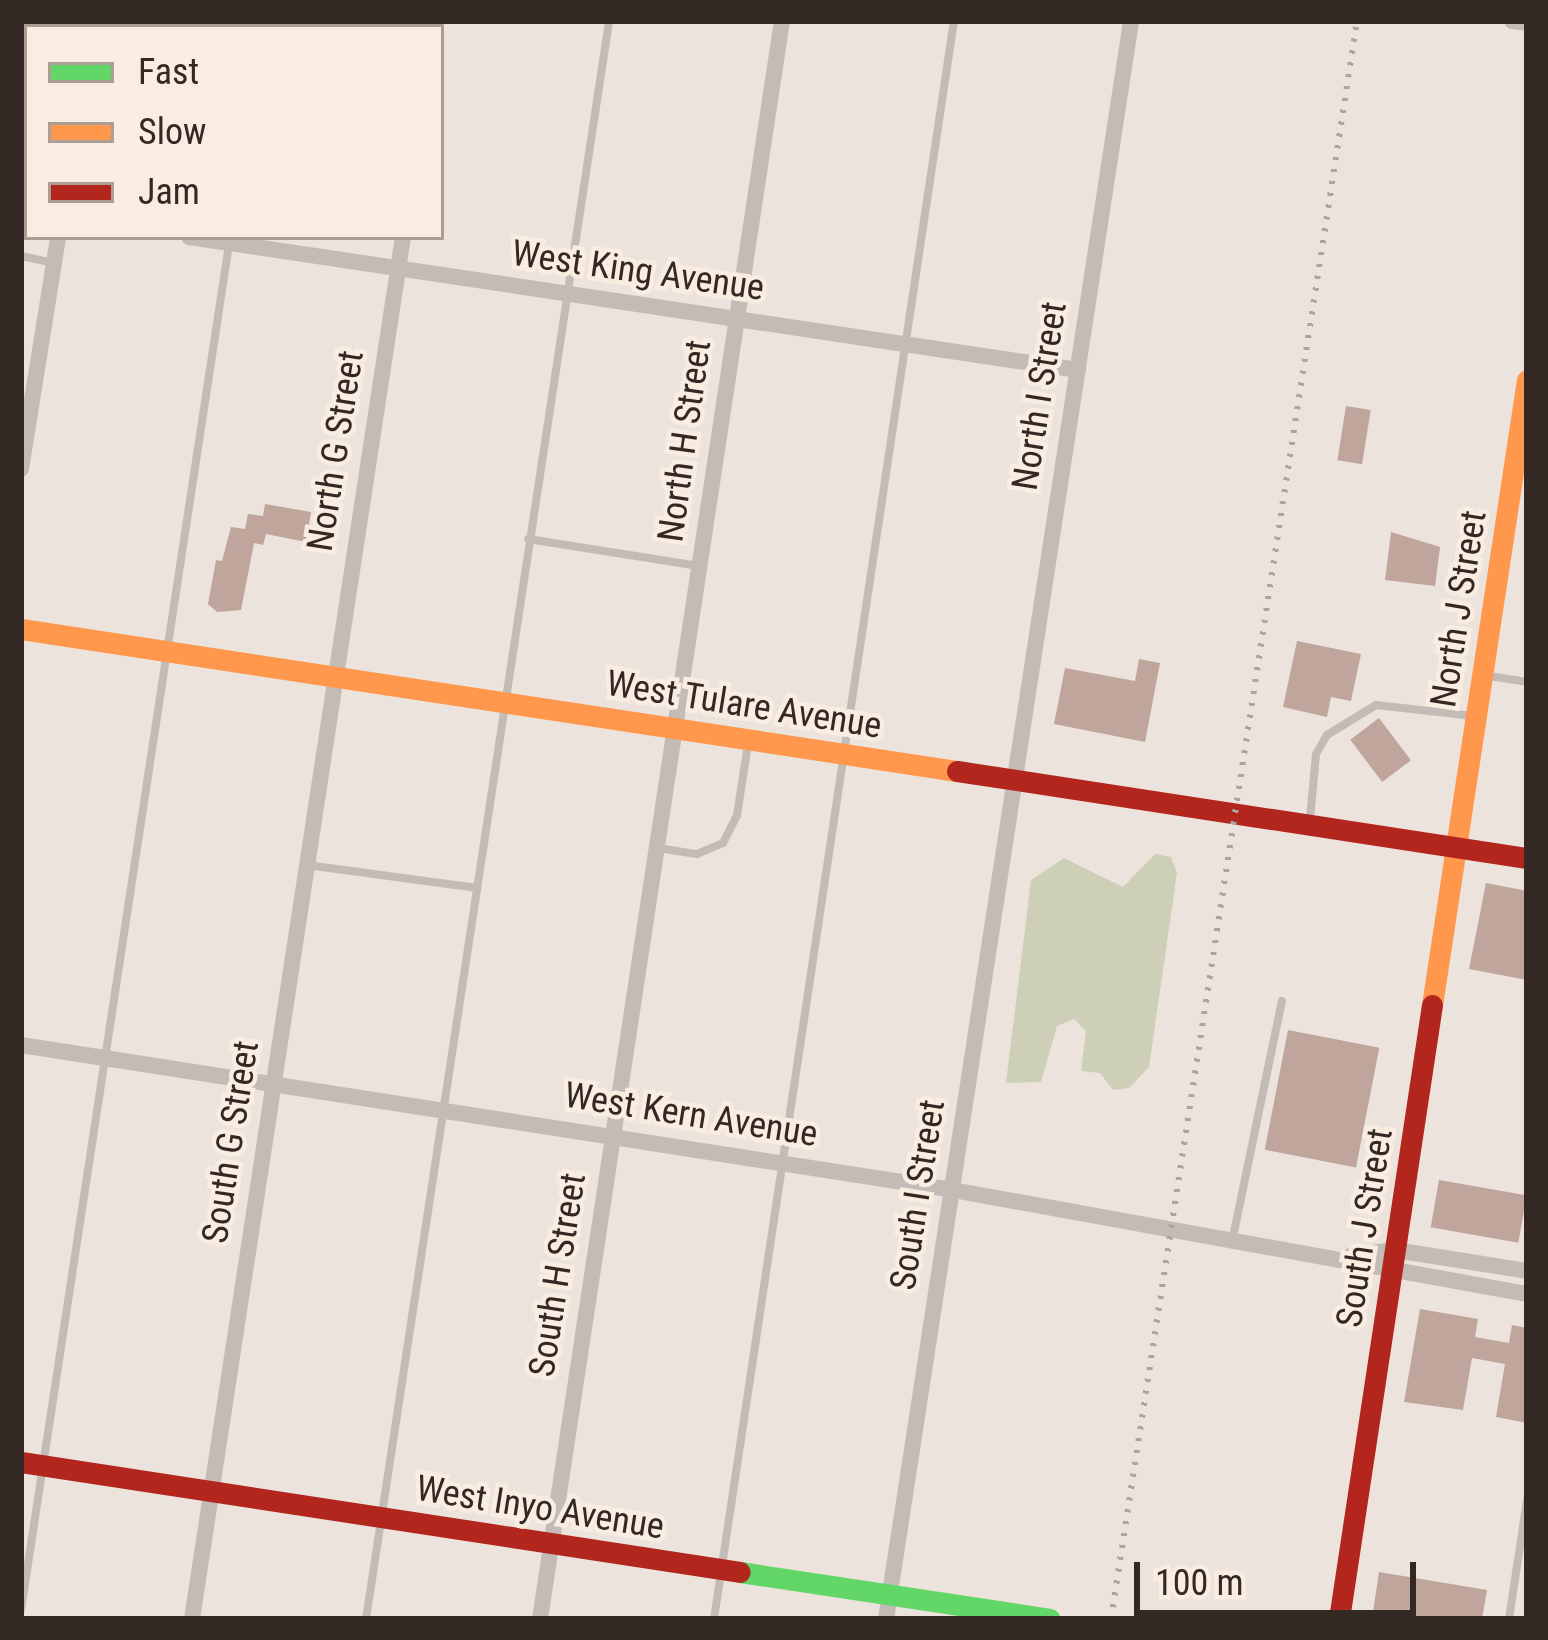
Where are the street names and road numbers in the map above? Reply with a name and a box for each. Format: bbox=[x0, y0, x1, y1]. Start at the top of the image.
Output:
street label: West King Avenue bbox=[509, 232, 767, 310]
street label: North I Street bbox=[1004, 299, 1076, 493]
street label: North H Street bbox=[649, 337, 721, 545]
street label: North G Street bbox=[299, 348, 373, 554]
street label: North J Street bbox=[1422, 508, 1496, 710]
street label: West Tulare Avenue bbox=[603, 662, 885, 748]
street label: South G Street bbox=[194, 1038, 268, 1246]
street label: West Kern Avenue bbox=[561, 1074, 821, 1156]
street label: South I Street bbox=[882, 1097, 954, 1293]
street label: South J Street bbox=[1328, 1126, 1402, 1330]
street label: South H Street bbox=[521, 1170, 595, 1380]
street label: West Inyo Avenue bbox=[413, 1467, 667, 1549]

